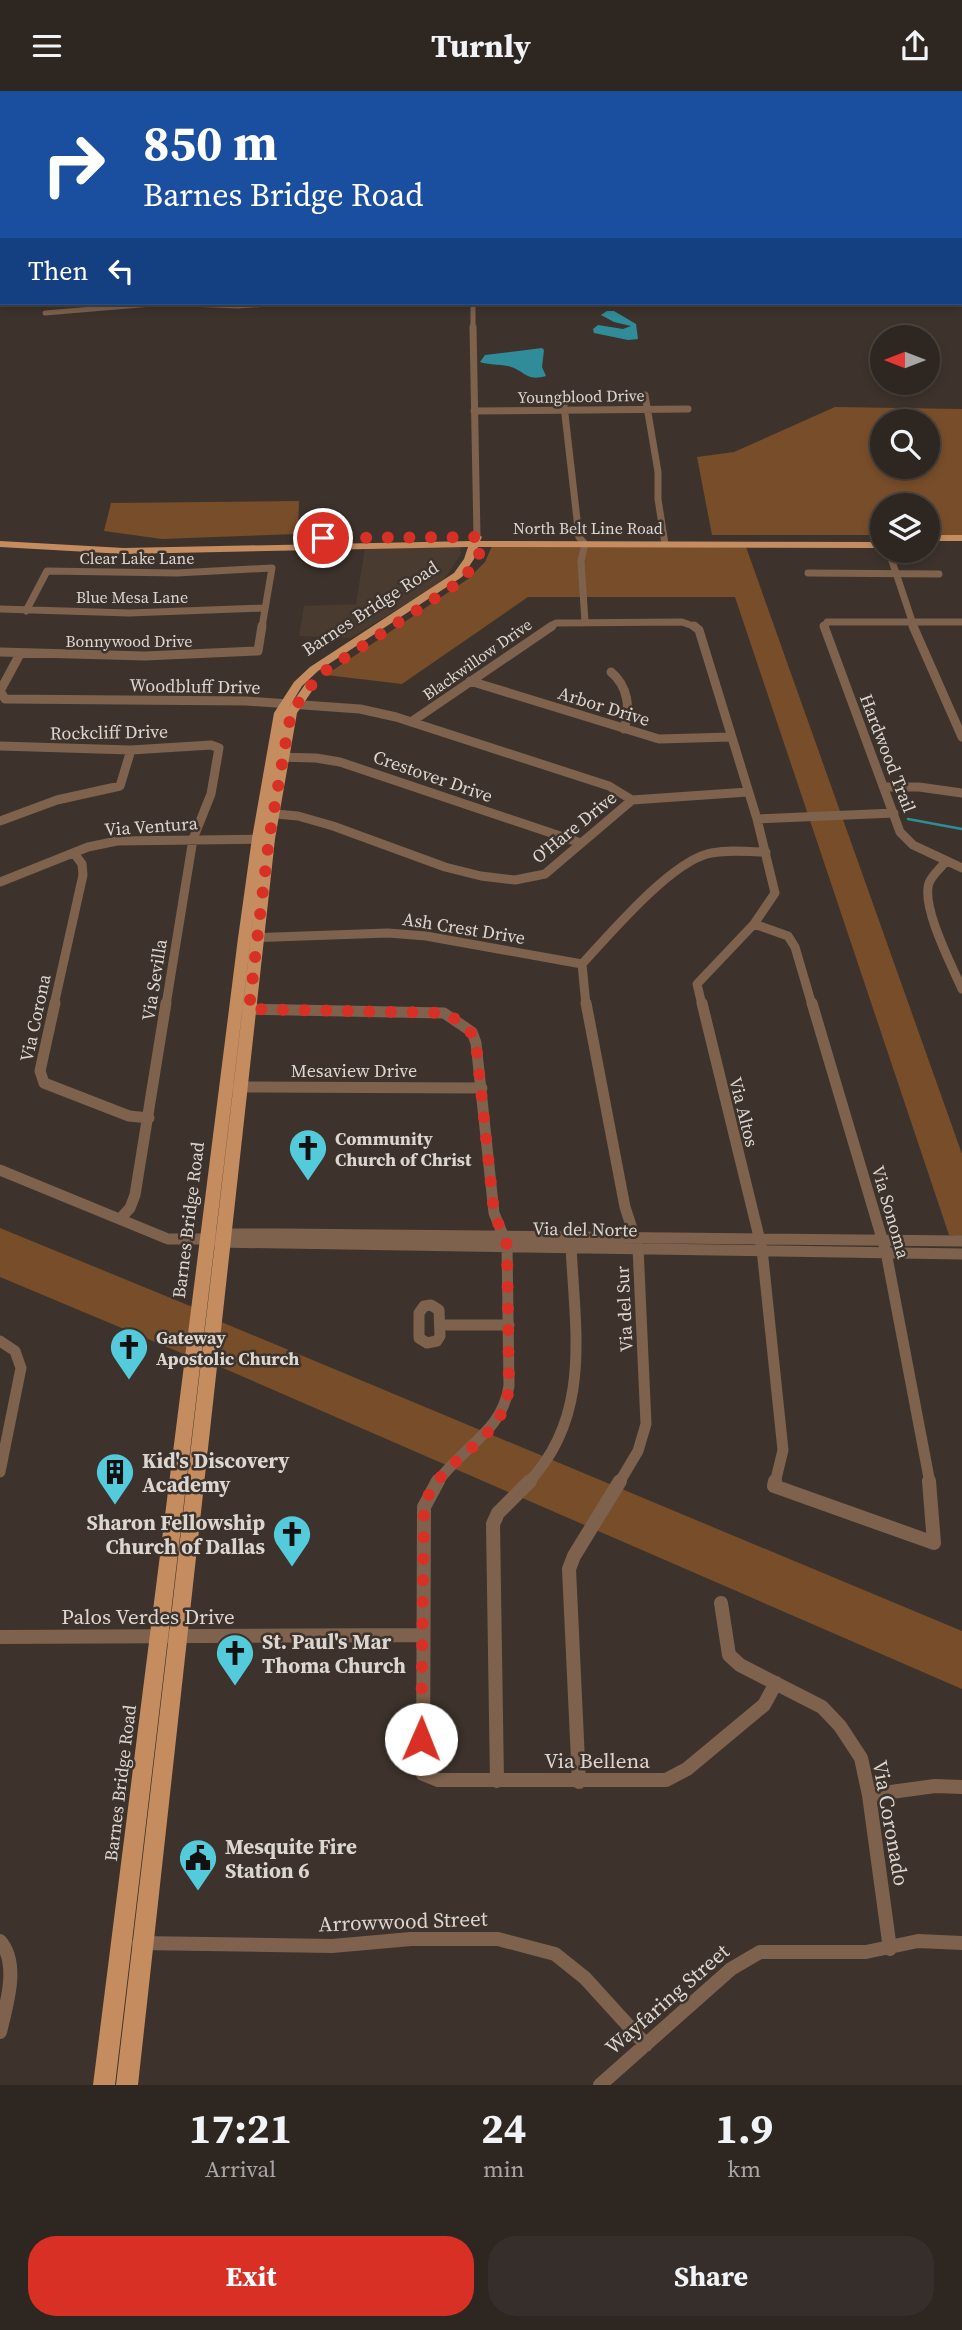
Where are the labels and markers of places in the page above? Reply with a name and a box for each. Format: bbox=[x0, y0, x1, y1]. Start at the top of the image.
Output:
pin bbox=[293, 508, 353, 568]
place label: Community Church of Christ bbox=[335, 1126, 472, 1172]
church icon: Community Church of Christ bbox=[287, 1127, 329, 1182]
place label: Gateway Apostolic Church bbox=[156, 1325, 299, 1371]
church icon: Gateway Apostolic Church bbox=[108, 1326, 150, 1381]
place label: Kid's Discovery Academy bbox=[142, 1446, 290, 1499]
building icon: Kid's Discovery Academy bbox=[94, 1451, 136, 1506]
place label: Sharon Fellowship Church of Dallas bbox=[86, 1508, 265, 1561]
church icon: Sharon Fellowship Church of Dallas bbox=[271, 1513, 313, 1568]
place label: St. Paul's Mar Thoma Church bbox=[262, 1627, 406, 1680]
church icon: St. Paul's Mar Thoma Church bbox=[214, 1632, 256, 1687]
place label: Mesquite Fire Station 6 bbox=[225, 1832, 357, 1885]
public building icon: Mesquite Fire Station 6 bbox=[177, 1837, 219, 1892]

